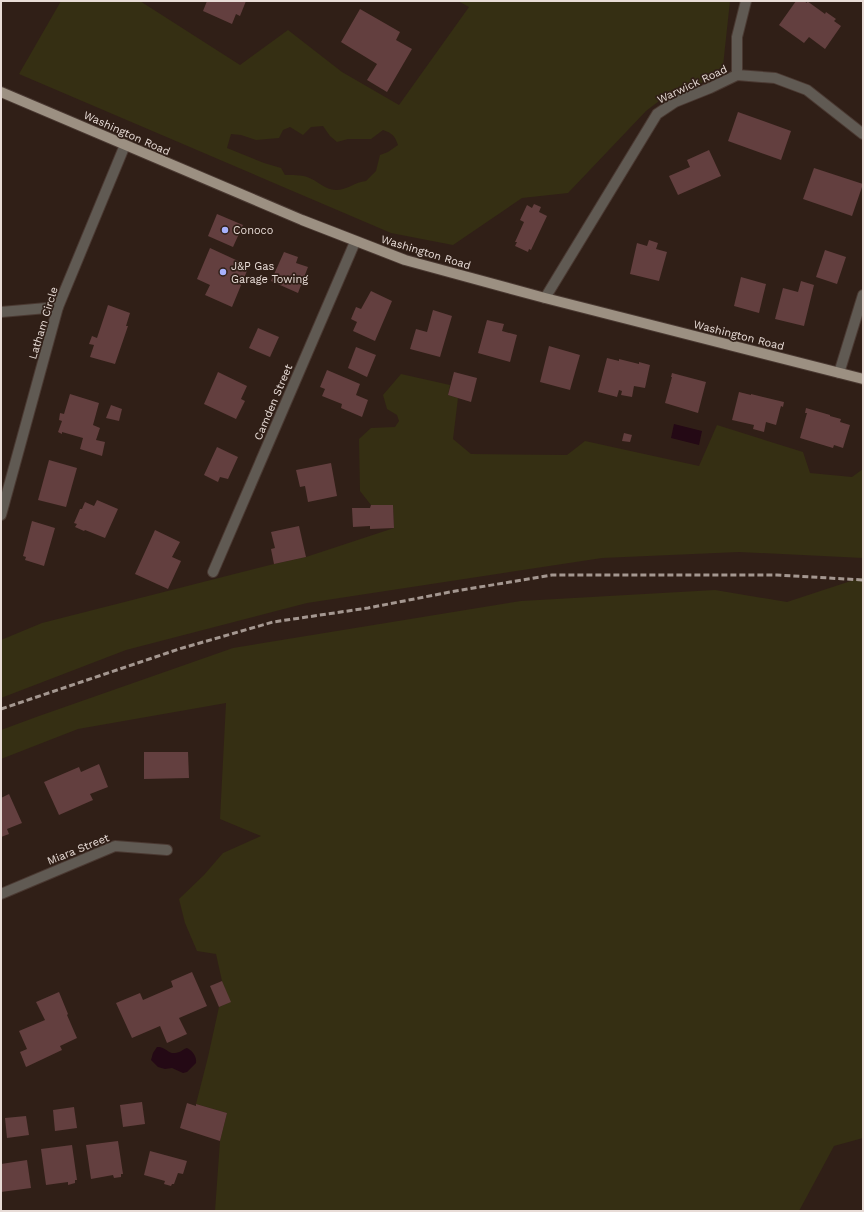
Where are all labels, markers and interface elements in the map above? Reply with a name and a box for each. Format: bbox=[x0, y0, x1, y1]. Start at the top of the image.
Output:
street label: Warwick Road bbox=[655, 63, 729, 106]
street label: Washington Road bbox=[82, 109, 172, 158]
place label: Conoco bbox=[233, 224, 273, 237]
marker: Conoco bbox=[220, 225, 230, 235]
street label: Washington Road bbox=[379, 233, 472, 272]
place label: J&P Gas Garage Towing bbox=[231, 260, 308, 286]
marker: J&P Gas Garage Towing bbox=[218, 267, 228, 277]
street label: Latham Circle bbox=[26, 285, 61, 361]
street label: Washington Road bbox=[692, 318, 786, 353]
street label: Camden Street bbox=[252, 362, 295, 442]
street label: Miara Street bbox=[45, 831, 111, 868]

